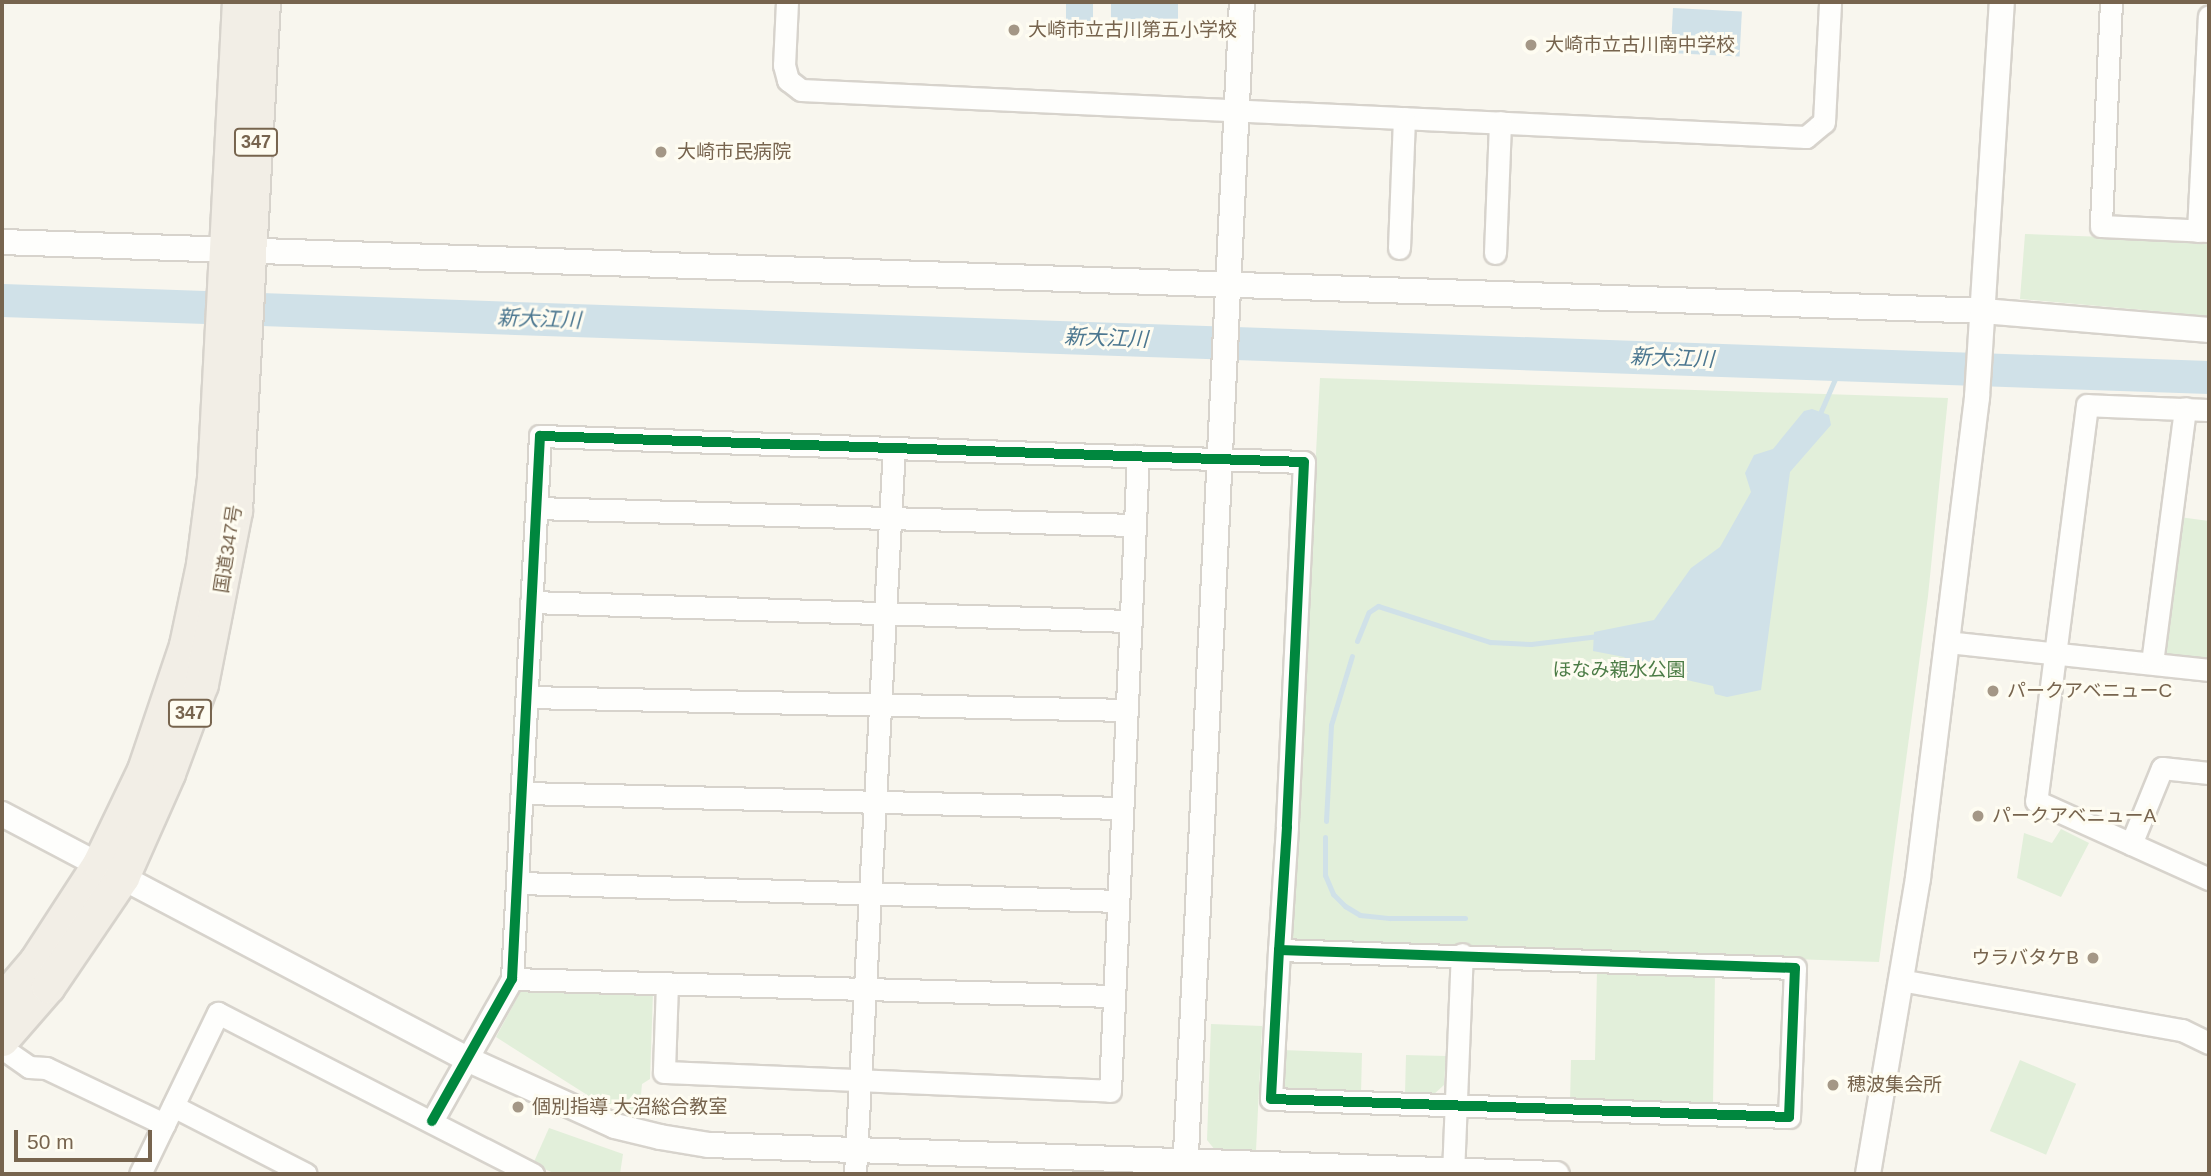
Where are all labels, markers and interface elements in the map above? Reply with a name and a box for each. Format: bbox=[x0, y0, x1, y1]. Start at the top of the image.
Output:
place label: 大崎市立古川第五小学校 bbox=[1028, 19, 1237, 41]
marker: 大崎市立古川第五小学校 bbox=[1006, 22, 1022, 38]
place label: 大崎市立古川南中学校 bbox=[1545, 34, 1735, 56]
marker: 大崎市立古川南中学校 bbox=[1523, 37, 1539, 53]
road number: 347 bbox=[233, 127, 279, 156]
place label: 大崎市民病院 bbox=[677, 141, 791, 163]
marker: 大崎市民病院 bbox=[651, 142, 671, 162]
water label: 新大江川 bbox=[497, 305, 581, 333]
water label: 新大江川 bbox=[1064, 324, 1148, 352]
water label: 新大江川 bbox=[1630, 344, 1714, 372]
street label: 国道347号 bbox=[210, 503, 246, 595]
park label: ほなみ親水公園 bbox=[1553, 659, 1685, 681]
place label: パークアベニューC bbox=[2007, 680, 2173, 702]
marker: パークアベニューC bbox=[1985, 683, 2001, 699]
road number: 347 bbox=[167, 698, 213, 728]
place label: パークアベニューA bbox=[1992, 805, 2157, 827]
marker: パークアベニューA bbox=[1970, 808, 1986, 824]
place label: ウラバタケB bbox=[1971, 947, 2079, 969]
marker: ウラバタケB bbox=[2085, 950, 2101, 966]
place label: 穂波集会所 bbox=[1847, 1074, 1942, 1096]
marker: 穂波集会所 bbox=[1825, 1077, 1841, 1093]
place label: 個別指導 大沼総合教室 bbox=[532, 1096, 727, 1118]
marker: 個別指導 大沼総合教室 bbox=[510, 1099, 526, 1115]
scale bar bbox=[18, 1116, 156, 1160]
text: 50 m bbox=[27, 1130, 74, 1153]

